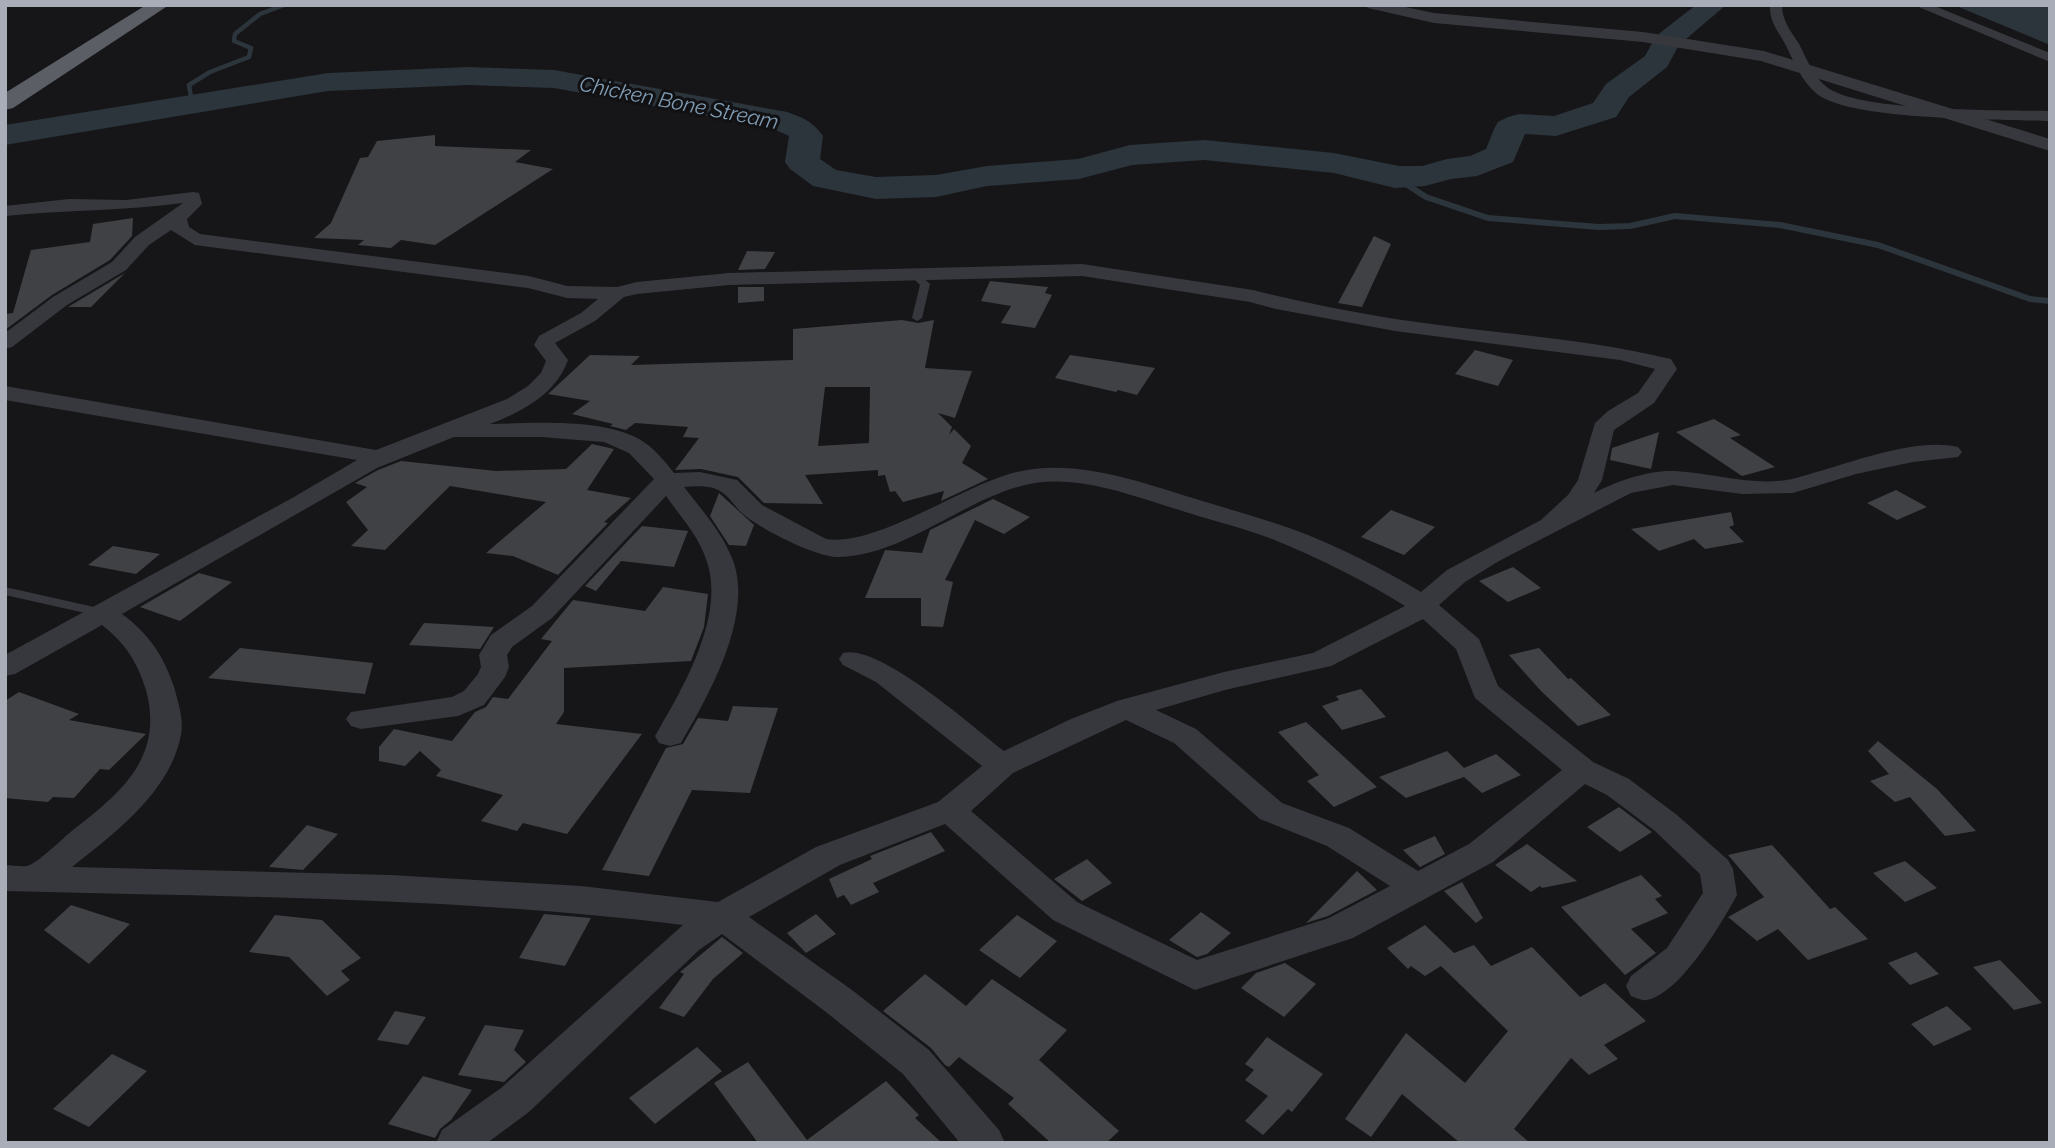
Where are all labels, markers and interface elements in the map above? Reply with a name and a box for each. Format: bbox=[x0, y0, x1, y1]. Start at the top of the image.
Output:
water label: Chicken Bone Stream bbox=[578, 71, 781, 134]

